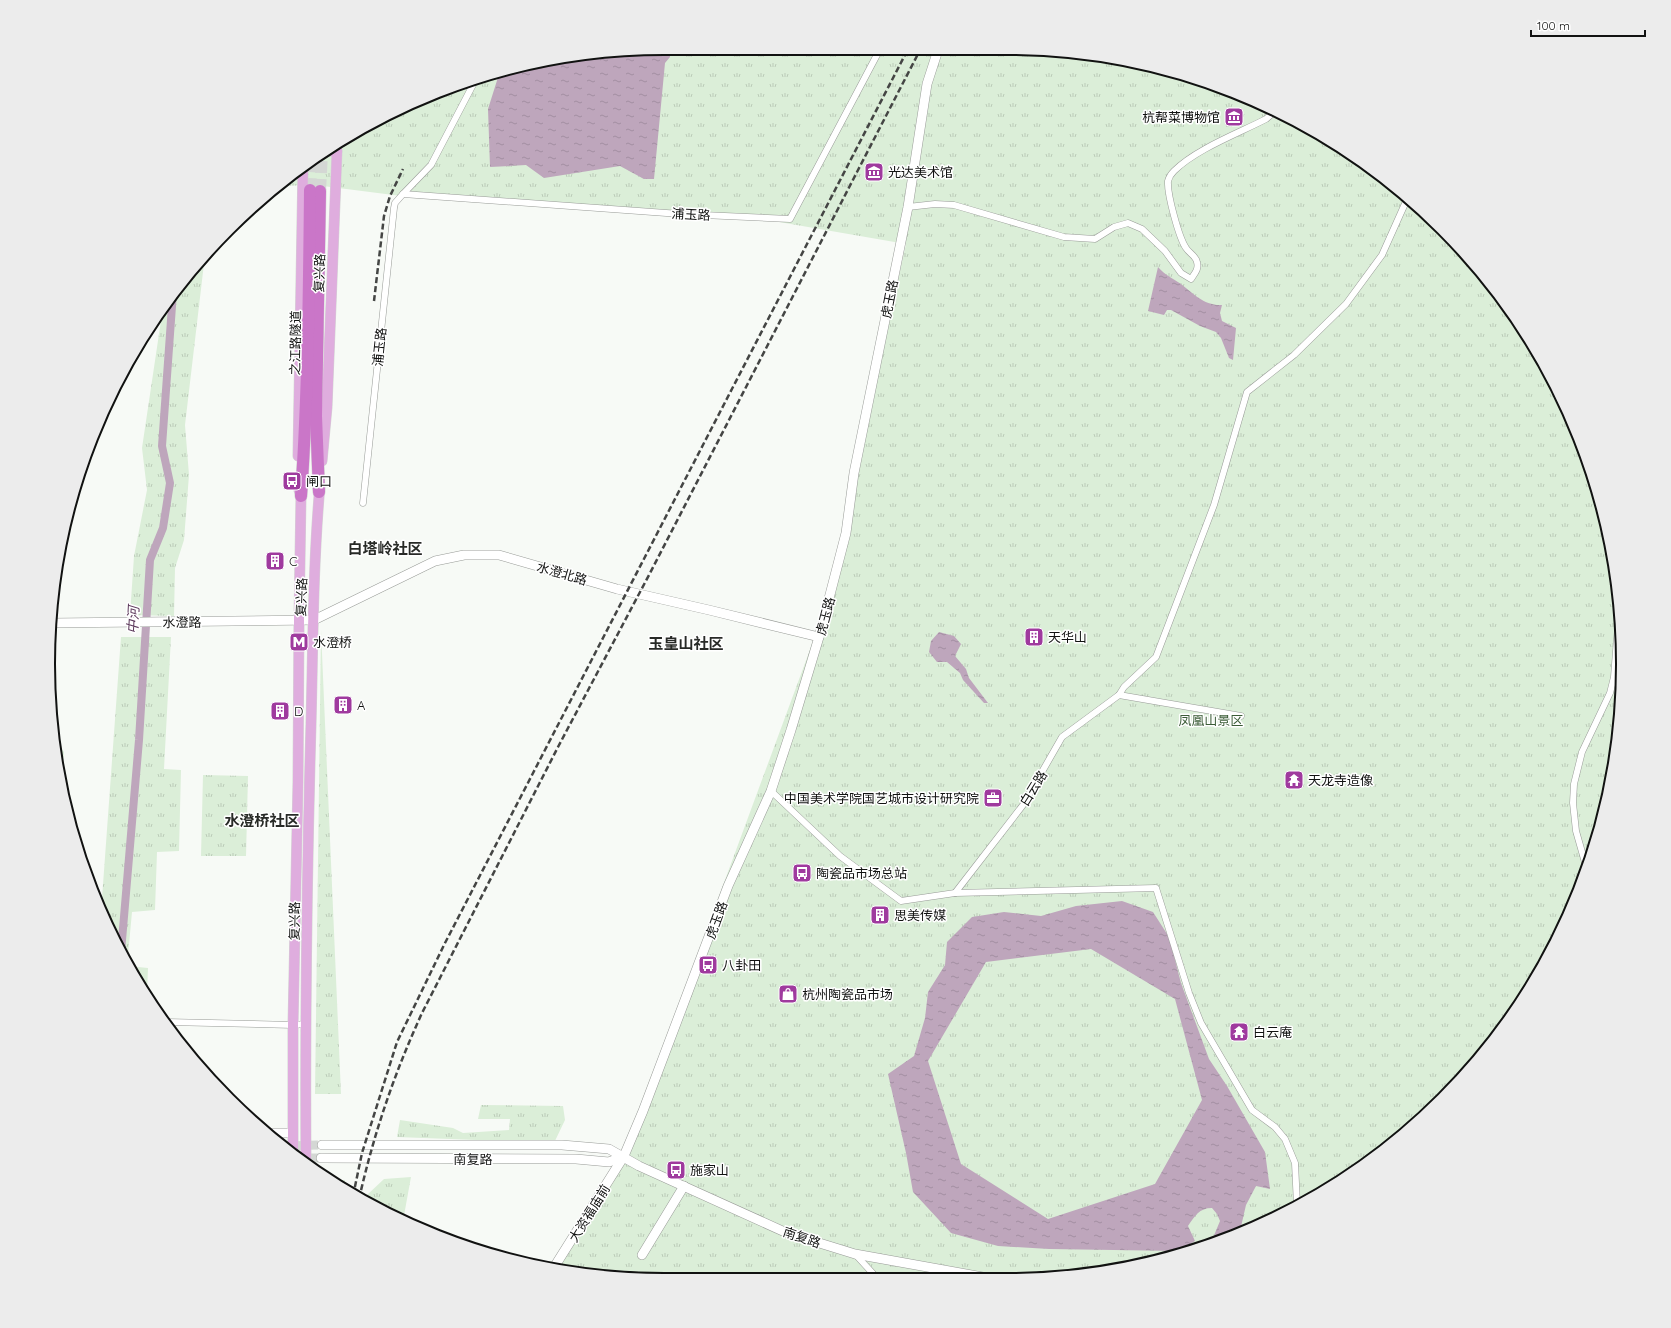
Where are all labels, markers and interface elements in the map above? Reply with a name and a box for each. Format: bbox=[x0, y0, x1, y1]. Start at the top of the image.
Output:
scale bar bbox=[1531, 12, 1645, 38]
text: 100 m bbox=[1537, 18, 1570, 33]
museum icon: 杭帮菜博物馆 bbox=[1223, 106, 1245, 128]
place label: 杭帮菜博物馆 bbox=[1142, 109, 1220, 125]
museum icon: 光达美术馆 bbox=[863, 161, 885, 183]
place label: 光达美术馆 bbox=[888, 164, 953, 180]
street label: 浦玉路 bbox=[671, 205, 711, 223]
street label: 复兴路 bbox=[310, 253, 328, 293]
street label: 虎玉路 bbox=[877, 278, 901, 320]
street label: 之江路隧道 bbox=[286, 310, 304, 376]
street label: 浦玉路 bbox=[369, 327, 389, 367]
bus stop icon: 闸口 bbox=[281, 470, 303, 492]
place label: 闸口 bbox=[306, 473, 332, 489]
district label: 白塔岭社区 bbox=[347, 539, 423, 558]
building icon: C bbox=[264, 550, 286, 572]
place label: C bbox=[289, 553, 298, 569]
street label: 水澄北路 bbox=[535, 558, 589, 588]
street label: 复兴路 bbox=[292, 577, 310, 617]
street label: 虎玉路 bbox=[812, 595, 838, 637]
water label: 中河 bbox=[123, 603, 143, 634]
street label: 水澄路 bbox=[162, 614, 202, 630]
building icon: 天华山 bbox=[1023, 626, 1045, 648]
place label: 天华山 bbox=[1048, 629, 1087, 645]
metro station icon: 水澄桥 bbox=[288, 631, 310, 653]
place label: 水澄桥 bbox=[313, 634, 352, 650]
district label: 玉皇山社区 bbox=[648, 634, 724, 653]
building icon: A bbox=[332, 694, 354, 716]
place label: A bbox=[357, 697, 366, 713]
building icon: D bbox=[269, 700, 291, 722]
place label: D bbox=[294, 703, 303, 719]
park label: 凤凰山景区 bbox=[1178, 712, 1244, 728]
street label: 白云路 bbox=[1016, 767, 1050, 809]
temple icon: 天龙寺造像 bbox=[1283, 769, 1305, 791]
place label: 天龙寺造像 bbox=[1308, 772, 1373, 788]
office icon: 中国美术学院国艺城市设计研究院 bbox=[982, 787, 1004, 809]
place label: 中国美术学院国艺城市设计研究院 bbox=[784, 790, 979, 806]
district label: 水澄桥社区 bbox=[224, 811, 300, 830]
bus stop icon: 陶瓷品市场总站 bbox=[791, 862, 813, 884]
place label: 陶瓷品市场总站 bbox=[816, 865, 907, 881]
street label: 虎玉路 bbox=[702, 899, 730, 941]
street label: 复兴路 bbox=[286, 901, 302, 941]
building icon: 思美传媒 bbox=[869, 904, 891, 926]
place label: 思美传媒 bbox=[894, 907, 946, 923]
bus stop icon: 八卦田 bbox=[697, 954, 719, 976]
place label: 八卦田 bbox=[722, 957, 761, 973]
shop icon: 杭州陶瓷品市场 bbox=[777, 983, 799, 1005]
place label: 杭州陶瓷品市场 bbox=[802, 986, 893, 1002]
temple icon: 白云庵 bbox=[1228, 1021, 1250, 1043]
place label: 白云庵 bbox=[1253, 1024, 1292, 1040]
street label: 南复路 bbox=[453, 1151, 493, 1167]
bus stop icon: 施家山 bbox=[665, 1159, 687, 1181]
place label: 施家山 bbox=[690, 1162, 729, 1178]
street label: 大资福庙前 bbox=[565, 1181, 613, 1245]
street label: 南复路 bbox=[781, 1223, 823, 1251]

